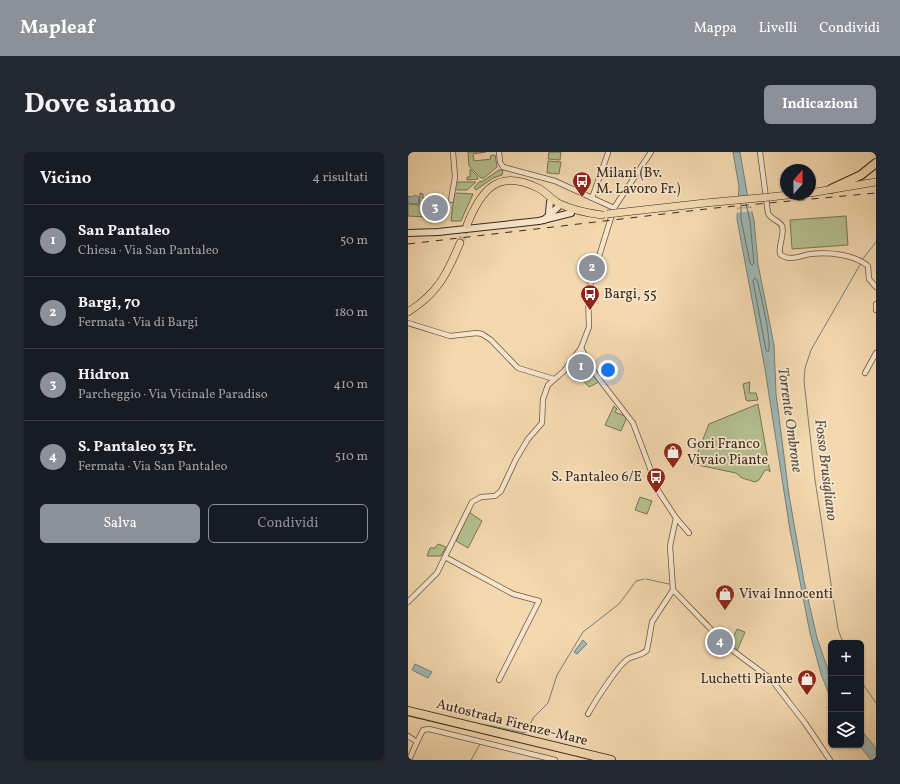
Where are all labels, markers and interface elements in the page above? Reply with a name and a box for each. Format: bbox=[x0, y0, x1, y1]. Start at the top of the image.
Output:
text: Mapleaf bbox=[20, 15, 95, 41]
text: Mappa bbox=[694, 19, 737, 38]
text: Livelli bbox=[759, 19, 797, 38]
text: Condividi bbox=[819, 19, 880, 38]
text: Dove siamo bbox=[24, 85, 176, 124]
button: Indicazioni bbox=[764, 85, 876, 124]
place label: Milani (Bv. M. Lavoro Fr.) bbox=[596, 164, 680, 199]
north arrow bbox=[780, 164, 816, 200]
text: Vicino bbox=[40, 167, 91, 190]
text: 4 risultati bbox=[312, 169, 368, 187]
bus stop icon: Milani (Bv. M. Lavoro Fr.) bbox=[571, 170, 593, 198]
pin: 3 bbox=[422, 193, 448, 223]
text: San Pantaleo bbox=[78, 221, 170, 242]
text: 1 bbox=[50, 232, 56, 250]
text: 50 m bbox=[340, 232, 368, 250]
text: Chiesa · Via San Pantaleo bbox=[78, 242, 219, 260]
pin: 2 bbox=[579, 253, 605, 283]
bus stop icon: Bargi, 55 bbox=[579, 283, 601, 311]
place label: Bargi, 55 bbox=[604, 285, 657, 304]
text: Bargi, 70 bbox=[78, 293, 140, 314]
text: 2 bbox=[50, 304, 56, 322]
text: 180 m bbox=[334, 304, 368, 322]
text: Fermata · Via di Bargi bbox=[78, 314, 198, 332]
pin: 1 bbox=[568, 352, 594, 382]
your location bbox=[598, 360, 618, 380]
text: Hidron bbox=[78, 365, 129, 386]
water label: Torrente Ombrone bbox=[771, 366, 807, 474]
text: 3 bbox=[50, 376, 56, 394]
text: 410 m bbox=[333, 376, 368, 394]
text: Parcheggio · Via Vicinale Paradiso bbox=[78, 386, 268, 404]
water label: Fosso Brusigliano bbox=[808, 418, 842, 522]
place label: Gori Franco Vivaio Piante bbox=[687, 435, 768, 470]
text: S. Pantaleo 33 Fr. bbox=[78, 437, 196, 458]
shop icon: Gori Franco Vivaio Piante bbox=[662, 441, 684, 469]
text: 4 bbox=[49, 448, 57, 466]
text: 510 m bbox=[335, 448, 368, 466]
text: Fermata · Via San Pantaleo bbox=[78, 458, 228, 476]
bus stop icon: S. Pantaleo 6/E bbox=[645, 466, 667, 494]
place label: S. Pantaleo 6/E bbox=[551, 468, 642, 487]
button: Salva bbox=[40, 504, 200, 543]
button: Condividi bbox=[208, 504, 368, 543]
shop icon: Vivai Innocenti bbox=[714, 583, 736, 611]
place label: Vivai Innocenti bbox=[739, 585, 833, 604]
pin: 4 bbox=[707, 627, 733, 657]
map controls bbox=[828, 640, 864, 748]
button: + bbox=[828, 640, 864, 676]
shop icon: Luchetti Piante bbox=[796, 668, 818, 696]
place label: Luchetti Piante bbox=[701, 670, 793, 689]
button: − bbox=[828, 676, 864, 712]
street label: Autostrada Firenze-Mare bbox=[434, 695, 590, 751]
button: layers bbox=[828, 712, 864, 748]

